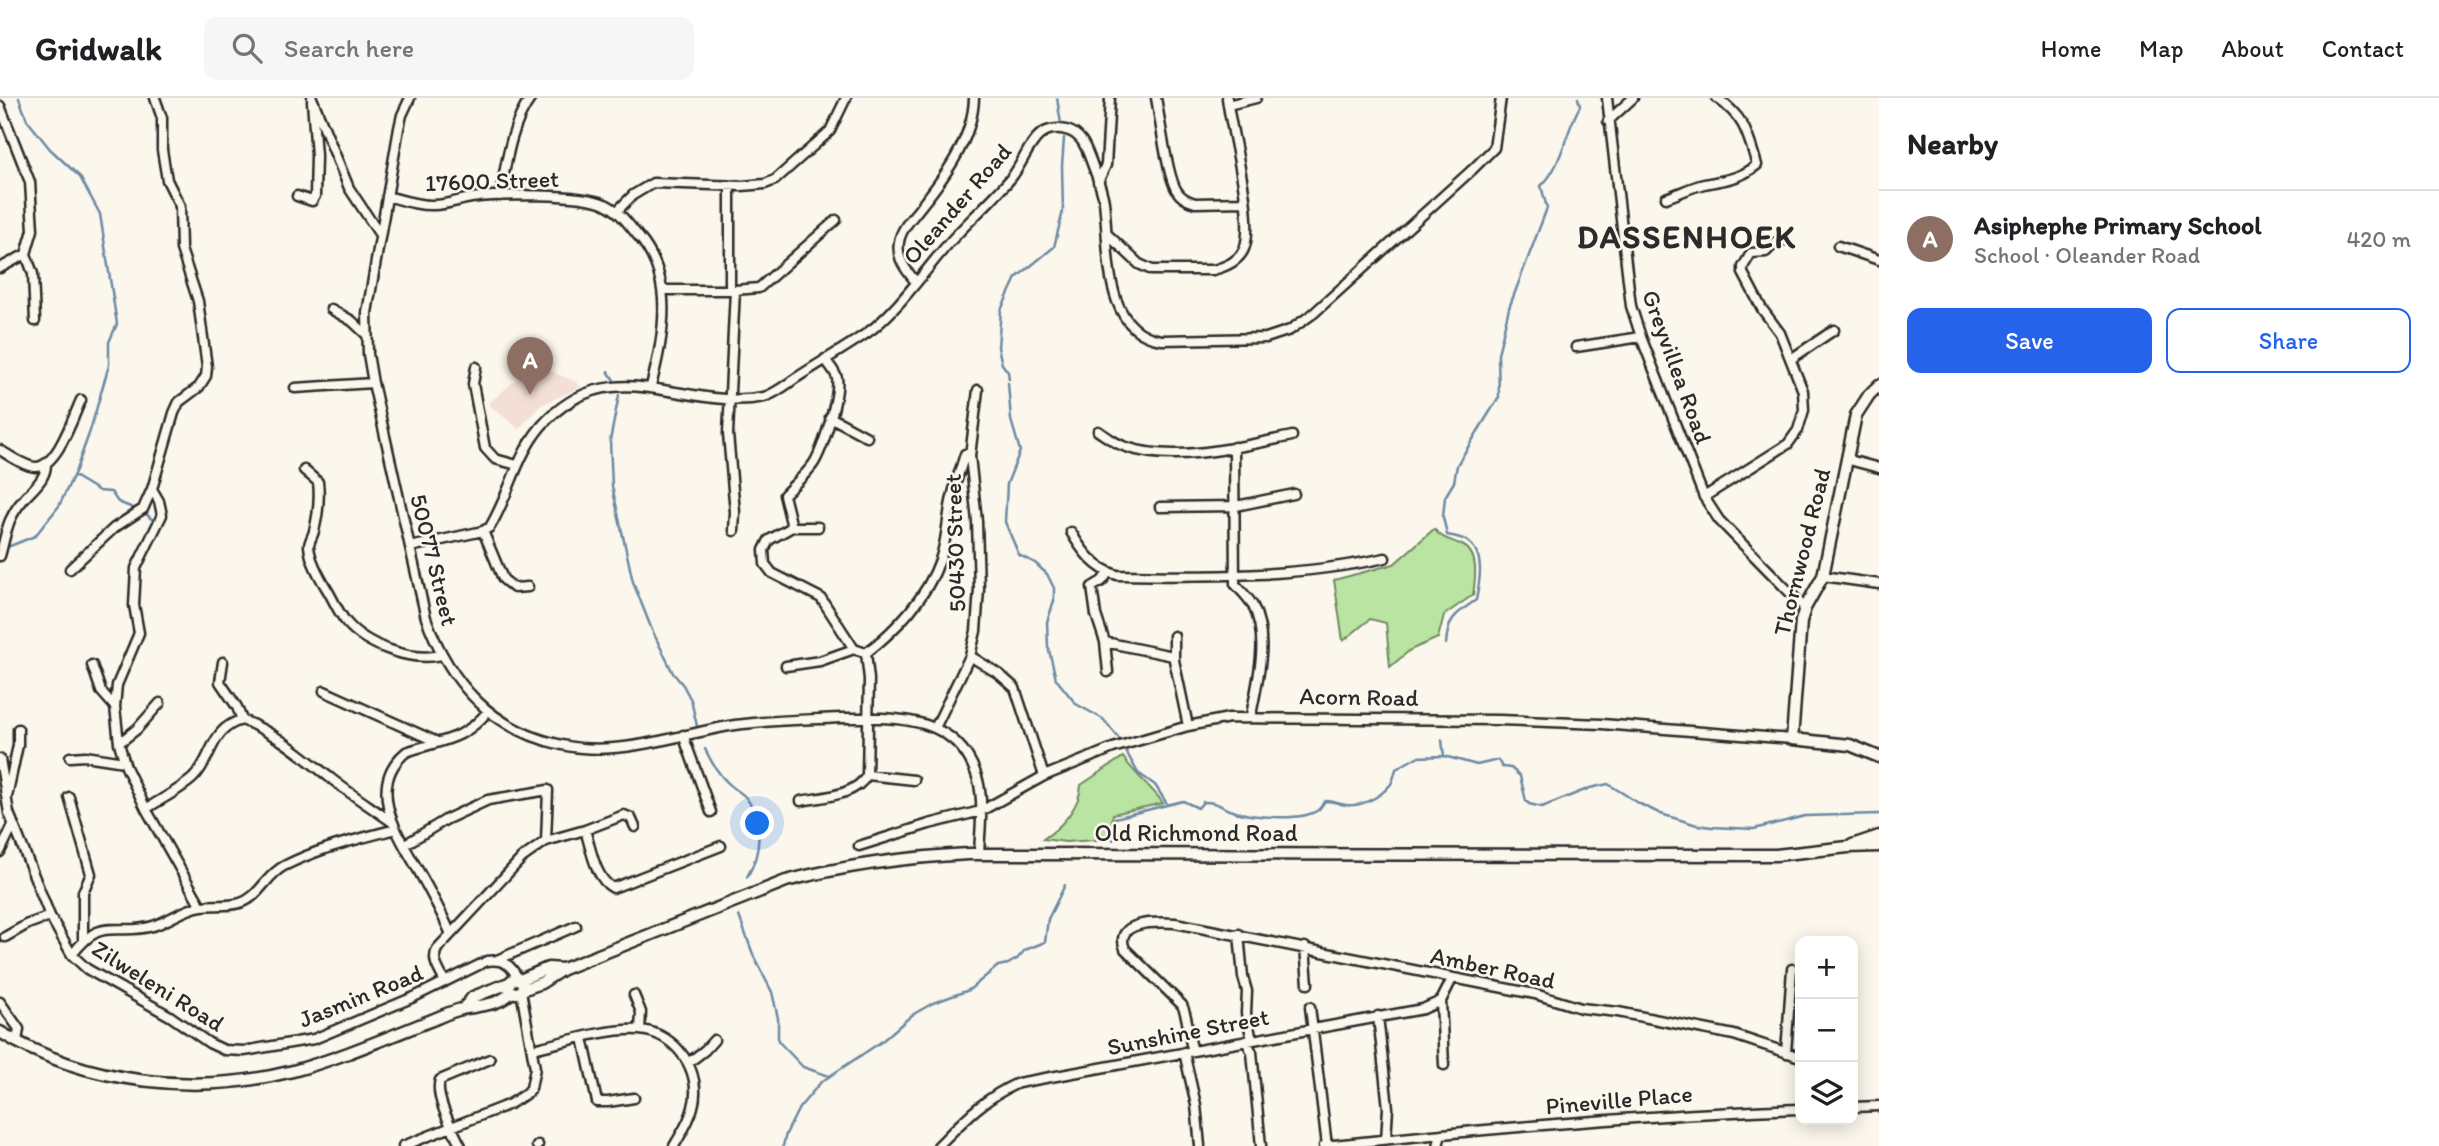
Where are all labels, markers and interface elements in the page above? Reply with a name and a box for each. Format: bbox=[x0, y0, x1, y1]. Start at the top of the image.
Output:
search box bbox=[204, 17, 694, 80]
text: Gridwalk bbox=[35, 29, 162, 68]
icon: search bbox=[228, 29, 266, 67]
text: Search here bbox=[284, 32, 414, 64]
text: Home bbox=[2041, 34, 2101, 63]
text: Map bbox=[2139, 34, 2183, 63]
text: About bbox=[2221, 34, 2284, 63]
text: Contact bbox=[2322, 34, 2404, 63]
text: Nearby bbox=[1907, 125, 1998, 162]
street label: Oleander Road bbox=[896, 137, 1017, 270]
street label: 17600 Street bbox=[424, 164, 560, 197]
text: Asiphephe Primary School bbox=[1974, 209, 2262, 241]
district label: DASSENHOEK bbox=[1577, 218, 1797, 256]
text: A bbox=[1923, 225, 1937, 253]
text: 420 m bbox=[2346, 225, 2411, 253]
text: School · Oleander Road bbox=[1974, 241, 2200, 269]
street label: Greyvillea Road bbox=[1636, 286, 1719, 448]
button: Save bbox=[1907, 308, 2152, 373]
button: Share bbox=[2166, 308, 2411, 373]
pin: A bbox=[507, 337, 553, 395]
street label: Thornwood Road bbox=[1767, 465, 1836, 639]
street label: 50430 Street bbox=[938, 473, 971, 613]
street label: 50077 Street bbox=[404, 491, 465, 629]
street label: Acorn Road bbox=[1299, 681, 1419, 712]
your location bbox=[740, 806, 774, 840]
street label: Old Richmond Road bbox=[1094, 818, 1298, 847]
street label: Zilweleni Road bbox=[87, 934, 230, 1038]
map controls bbox=[1795, 936, 1858, 1125]
button: + bbox=[1795, 936, 1858, 999]
street label: Amber Road bbox=[1428, 940, 1558, 995]
street label: Jasmin Road bbox=[295, 957, 427, 1034]
button: − bbox=[1795, 999, 1858, 1062]
street label: Sunshine Street bbox=[1104, 1002, 1271, 1061]
button: layers bbox=[1795, 1062, 1858, 1125]
street label: Pineville Place bbox=[1544, 1079, 1694, 1120]

